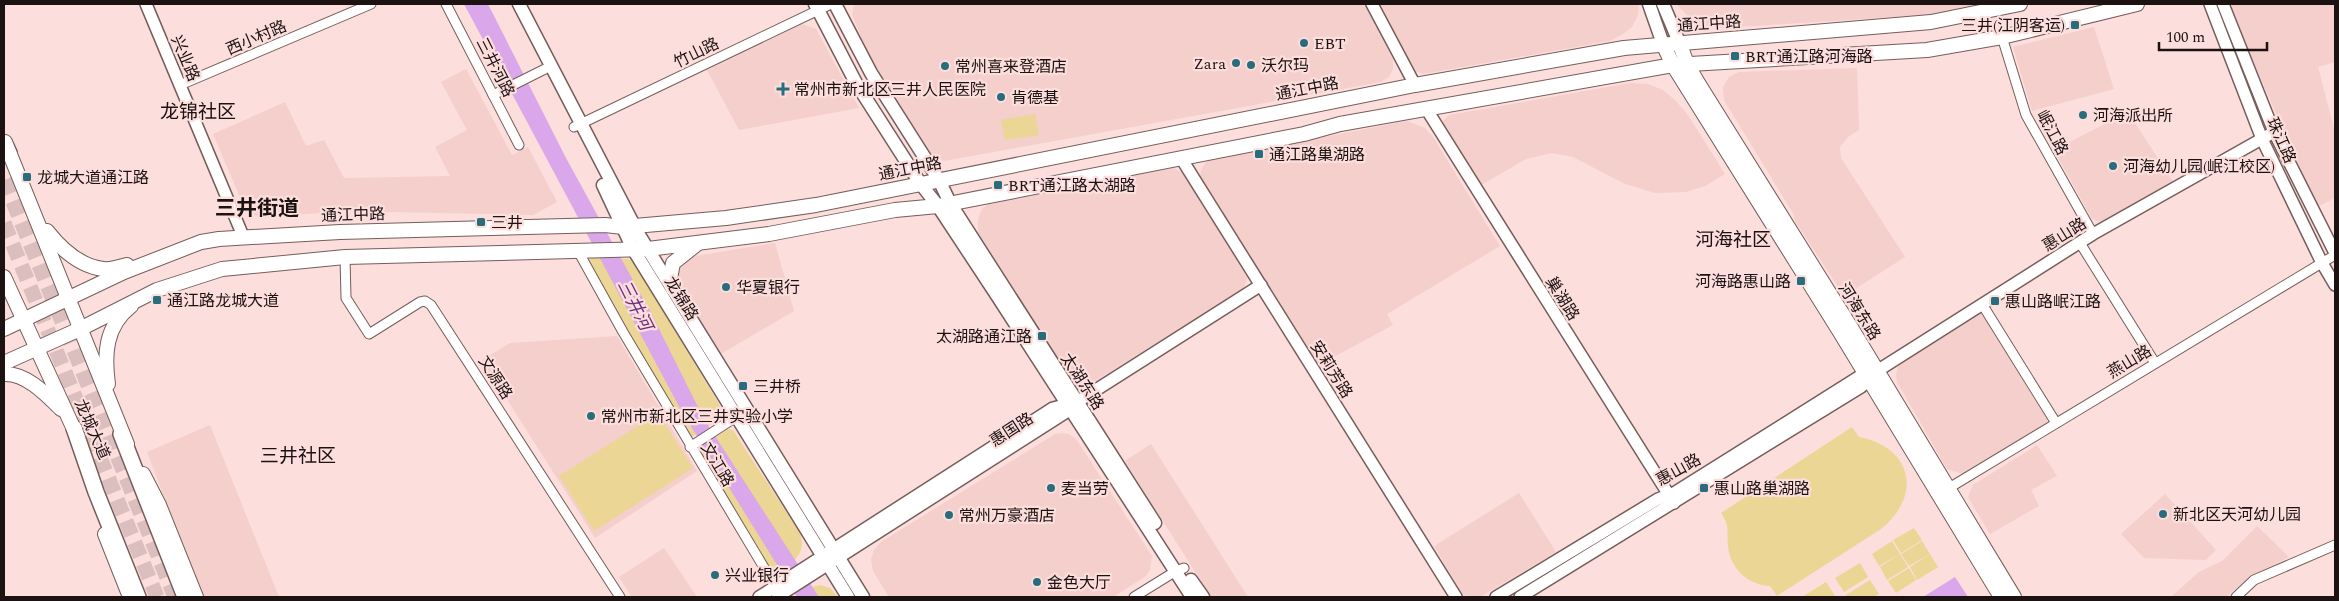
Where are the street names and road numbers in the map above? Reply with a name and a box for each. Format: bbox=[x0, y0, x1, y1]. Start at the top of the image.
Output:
street label: 通江中路 bbox=[1676, 10, 1742, 38]
street label: 西小村路 bbox=[222, 14, 291, 61]
street label: 兴业路 bbox=[165, 32, 206, 85]
street label: 竹山路 bbox=[670, 32, 723, 74]
street label: 三井河路 bbox=[470, 33, 520, 101]
street label: 通江中路 bbox=[1273, 71, 1341, 107]
street label: 岷江路 bbox=[2030, 106, 2074, 159]
street label: 珠江路 bbox=[2260, 114, 2302, 167]
street label: 通江中路 bbox=[876, 151, 944, 187]
street label: 通江中路 bbox=[321, 202, 385, 228]
street label: 惠山路 bbox=[2038, 212, 2091, 258]
street label: 龙锦路 bbox=[658, 272, 704, 325]
street label: 巢湖路 bbox=[1539, 272, 1585, 325]
street label: 河海东路 bbox=[1832, 278, 1886, 345]
street label: 安莉芳路 bbox=[1304, 336, 1358, 403]
street label: 燕山路 bbox=[2103, 339, 2156, 385]
street label: 太湖东路 bbox=[1055, 348, 1110, 415]
street label: 文源路 bbox=[472, 351, 518, 404]
street label: 龙城大道 bbox=[68, 395, 116, 464]
street label: 惠国路 bbox=[985, 407, 1038, 453]
street label: 文江路 bbox=[694, 438, 740, 491]
street label: 惠山路 bbox=[1652, 448, 1705, 492]

